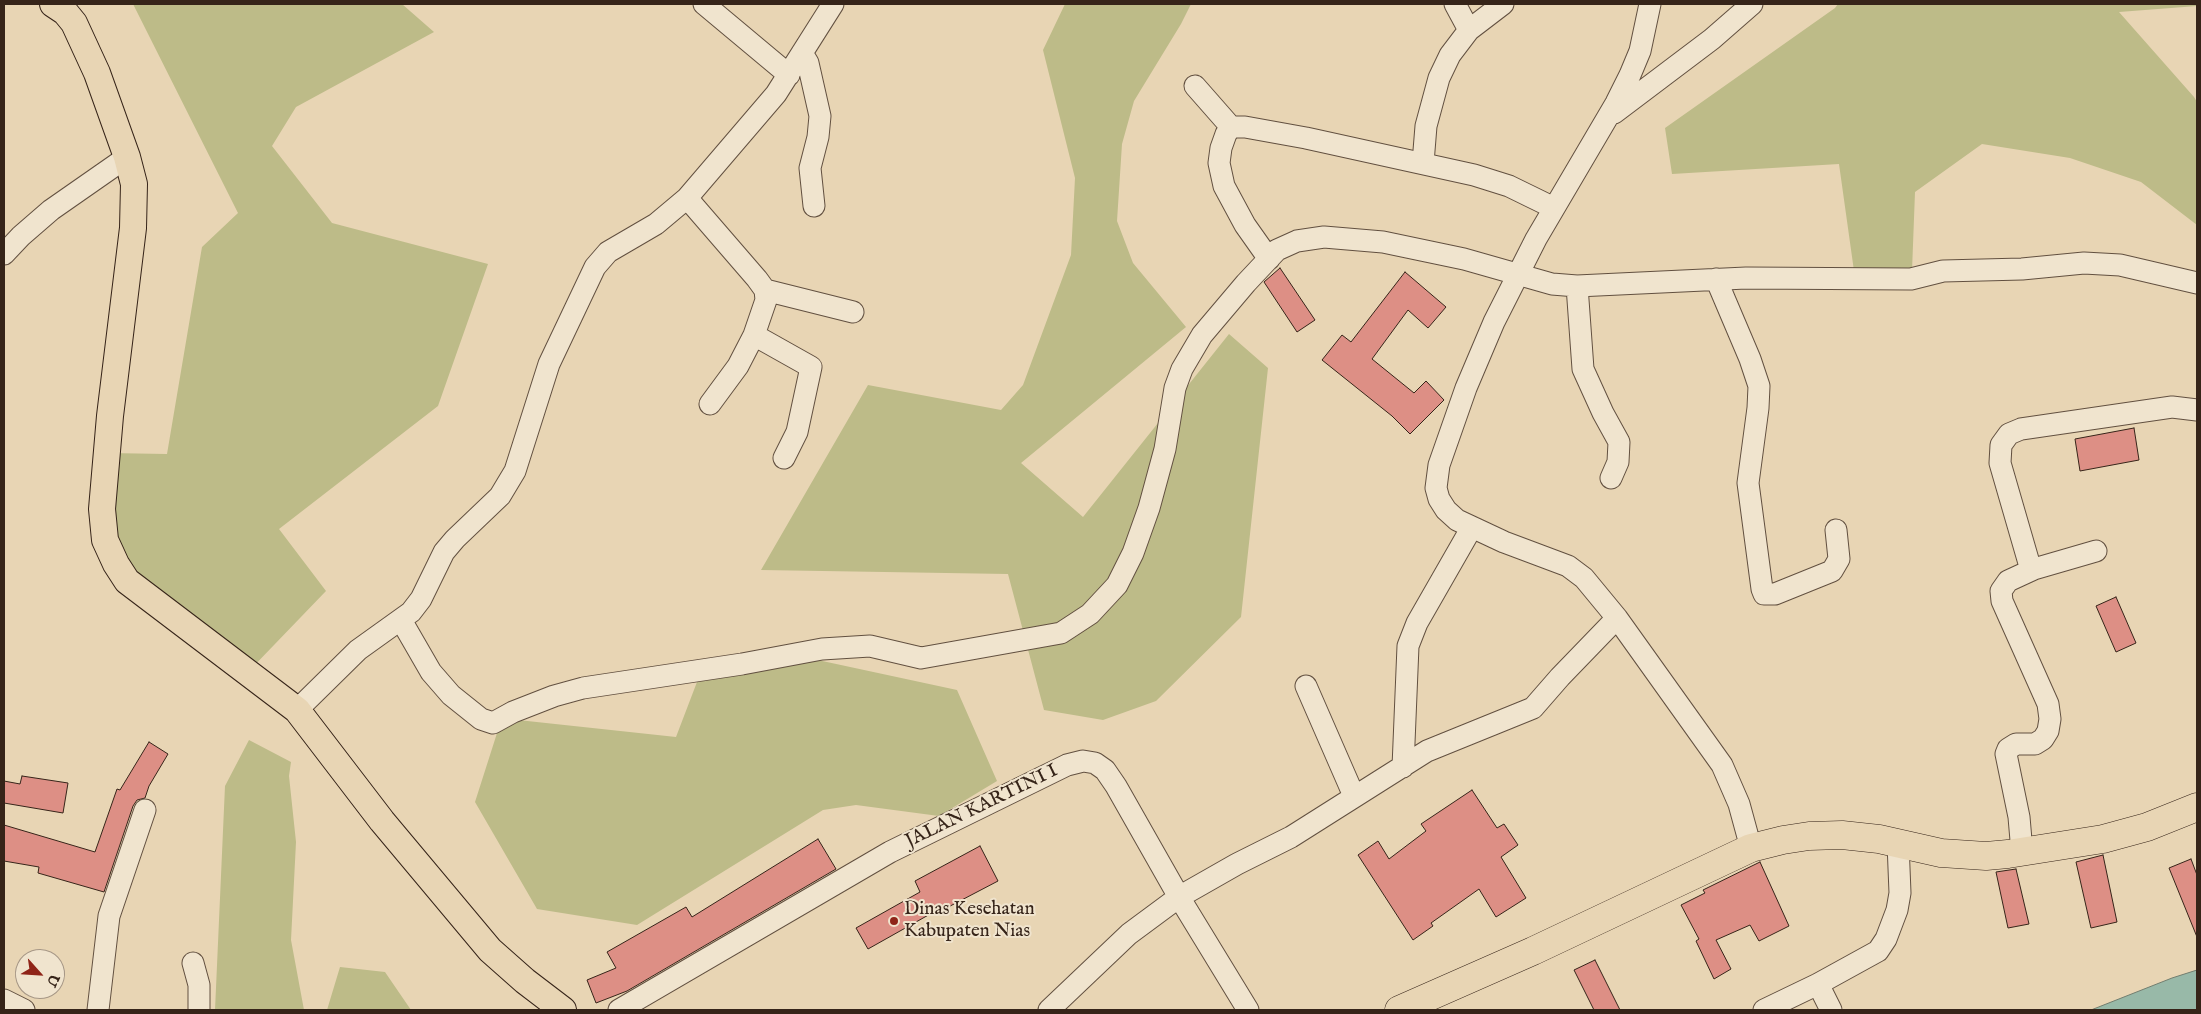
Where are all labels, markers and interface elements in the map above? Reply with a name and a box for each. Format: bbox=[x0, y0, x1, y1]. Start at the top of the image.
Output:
street label: JALAN KARTINI I bbox=[902, 760, 1062, 854]
place label: Dinas Kesehatan Kabupaten Nias bbox=[904, 899, 1035, 943]
marker: Dinas Kesehatan Kabupaten Nias bbox=[888, 915, 900, 927]
north arrow bbox=[15, 949, 65, 999]
text: U bbox=[42, 971, 63, 989]

